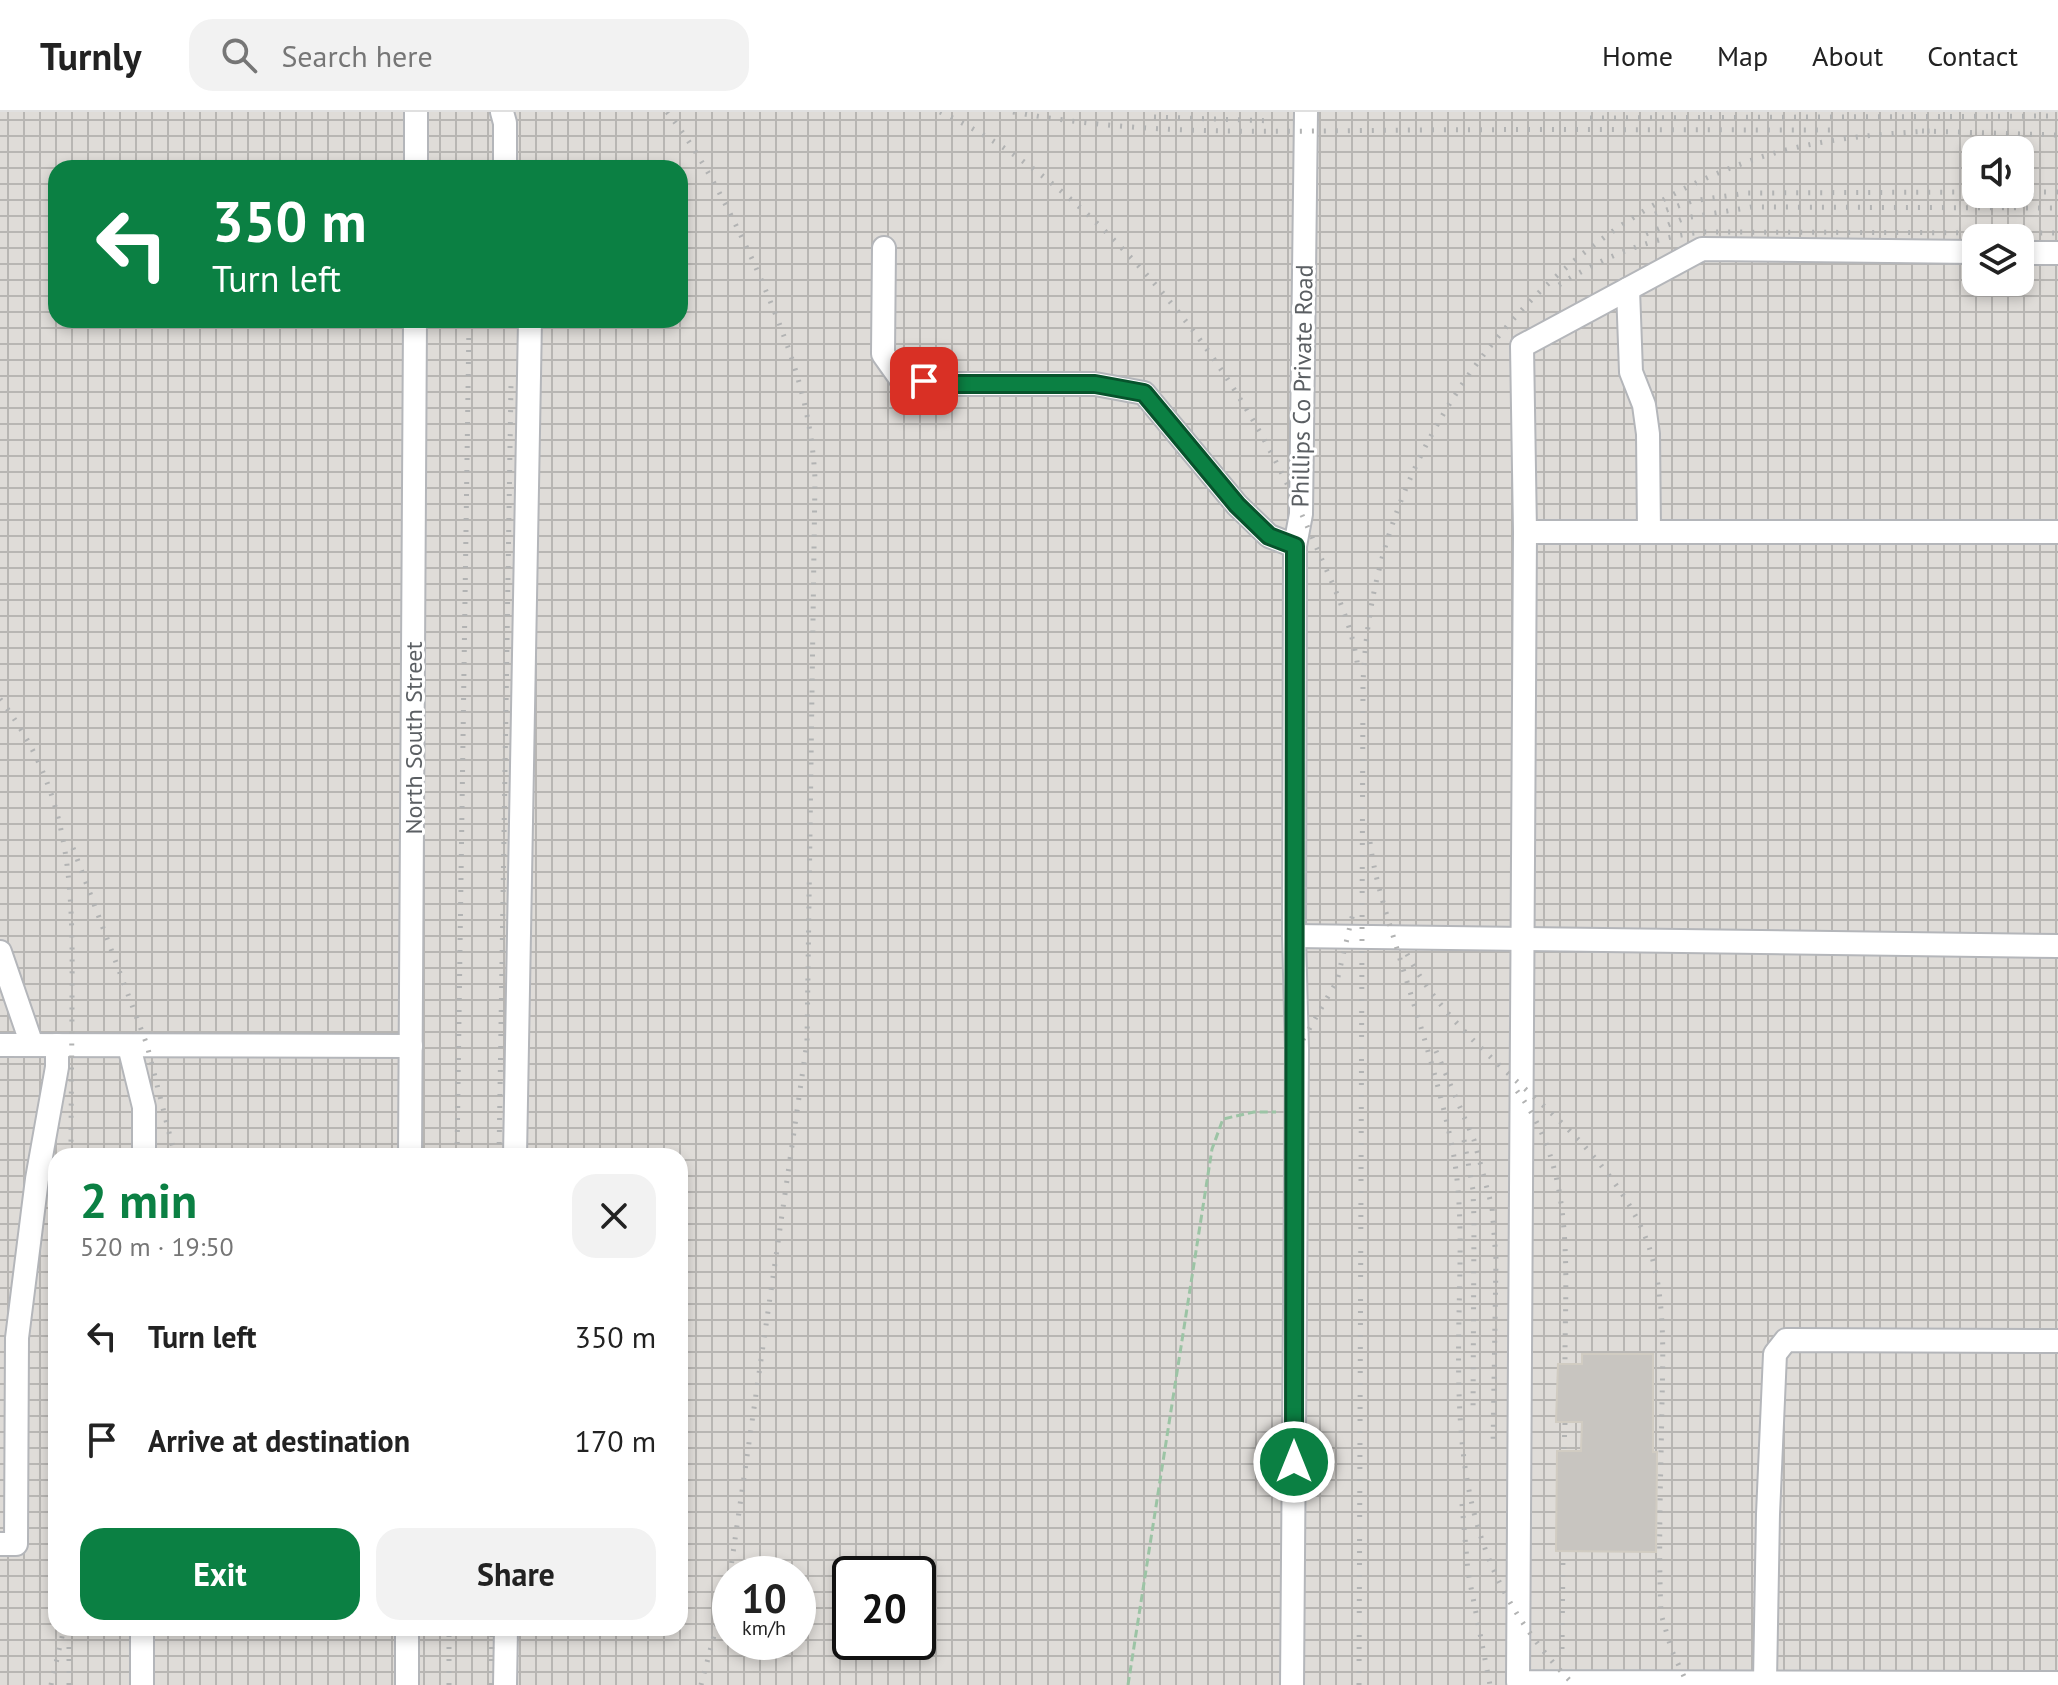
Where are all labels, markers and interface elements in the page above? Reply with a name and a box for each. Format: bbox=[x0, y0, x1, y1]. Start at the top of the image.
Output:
search box bbox=[189, 19, 749, 91]
text: Turnly bbox=[40, 31, 141, 80]
icon: search bbox=[217, 33, 261, 77]
text: Search here bbox=[281, 36, 433, 75]
text: Home bbox=[1602, 37, 1673, 74]
text: Map bbox=[1717, 37, 1768, 74]
text: About bbox=[1812, 37, 1883, 74]
text: Contact bbox=[1927, 37, 2018, 74]
map controls bbox=[1962, 136, 2034, 296]
button: sound bbox=[1962, 136, 2034, 208]
text: 350 m bbox=[212, 185, 367, 257]
icon: left bbox=[80, 192, 184, 296]
button: layers bbox=[1962, 224, 2034, 296]
text: Turn left bbox=[212, 255, 341, 302]
street label: Phillips Co Private Road bbox=[1284, 264, 1320, 508]
pin bbox=[890, 347, 958, 415]
icon: arrive bbox=[902, 359, 946, 403]
street label: North South Street bbox=[398, 641, 429, 835]
text: 2 min bbox=[80, 1169, 197, 1231]
button: close bbox=[572, 1174, 656, 1258]
text: 520 m · 19:50 bbox=[80, 1230, 234, 1263]
icon: left bbox=[80, 1314, 124, 1358]
text: Turn left bbox=[148, 1317, 256, 1356]
text: 350 m bbox=[575, 1317, 656, 1356]
icon: arrive bbox=[80, 1418, 124, 1462]
position arrow bbox=[1252, 1420, 1336, 1504]
text: Arrive at destination bbox=[148, 1421, 410, 1460]
text: 170 m bbox=[575, 1421, 656, 1460]
button: Exit bbox=[80, 1528, 360, 1620]
button: Share bbox=[376, 1528, 656, 1620]
speed limit sign: 20 bbox=[832, 1556, 936, 1660]
text: 10 bbox=[741, 1572, 787, 1624]
text: km/h bbox=[742, 1615, 786, 1641]

